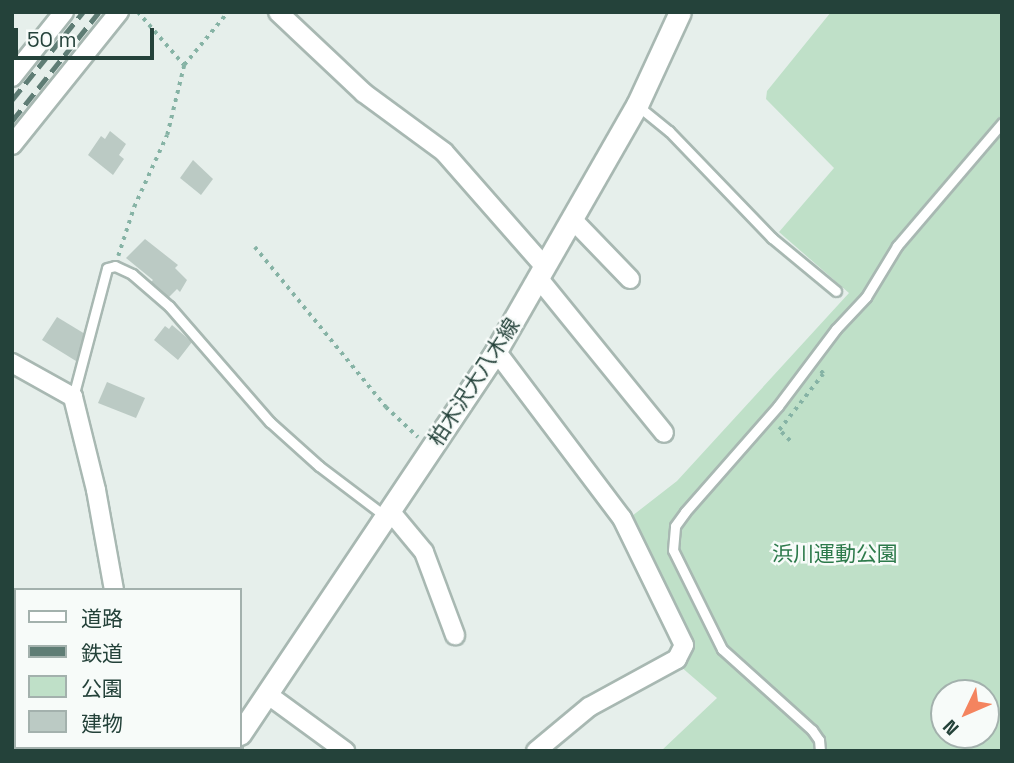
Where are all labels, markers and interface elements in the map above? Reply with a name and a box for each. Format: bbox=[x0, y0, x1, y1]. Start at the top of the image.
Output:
scale bar bbox=[18, 14, 158, 58]
text: 50 m bbox=[27, 26, 77, 53]
street label: 柏木沢大八木線 bbox=[423, 313, 525, 451]
park label: 浜川運動公園 bbox=[772, 541, 898, 567]
legend bbox=[14, 588, 242, 749]
text: 道路 bbox=[81, 605, 123, 632]
text: 鉄道 bbox=[81, 640, 123, 667]
text: 公園 bbox=[81, 675, 123, 702]
north arrow bbox=[930, 679, 1000, 749]
text: 建物 bbox=[81, 710, 123, 737]
text: N bbox=[938, 714, 964, 741]

